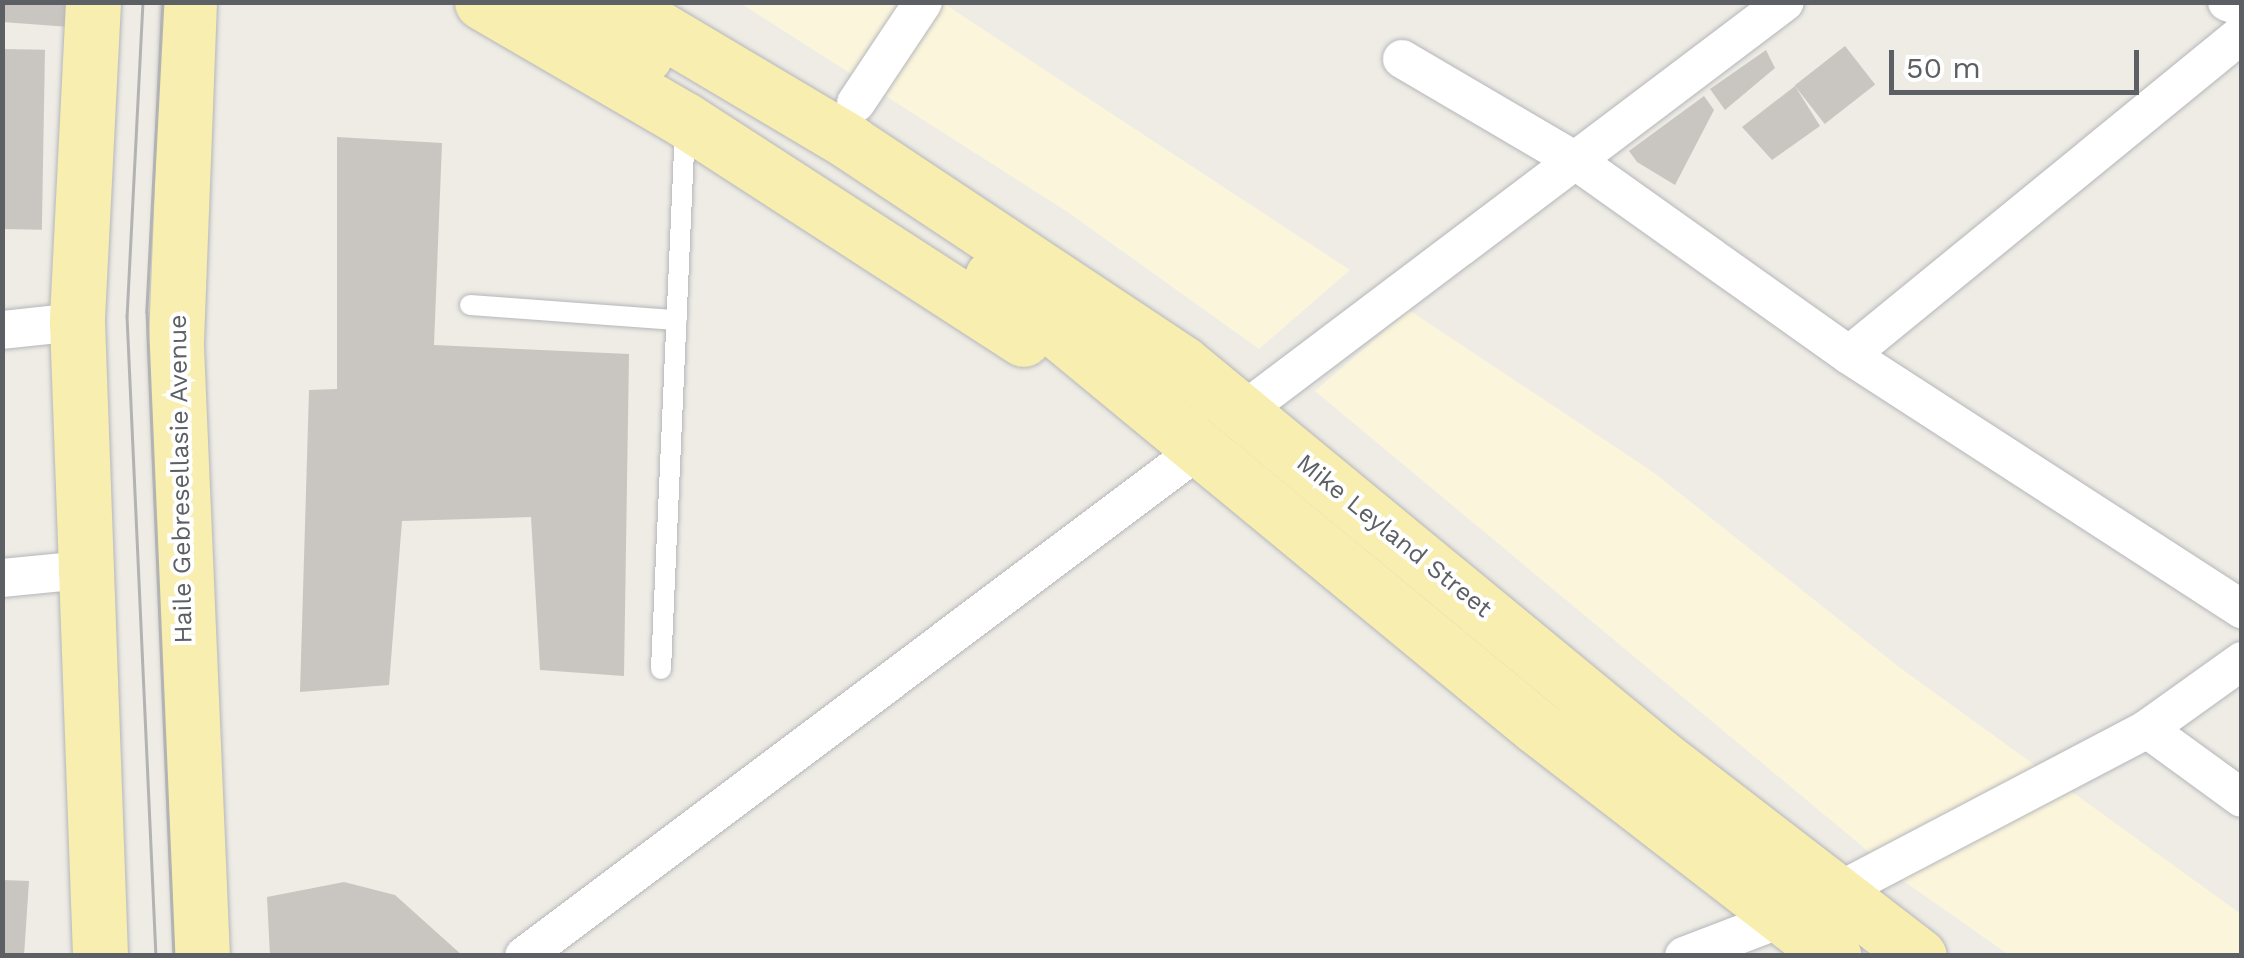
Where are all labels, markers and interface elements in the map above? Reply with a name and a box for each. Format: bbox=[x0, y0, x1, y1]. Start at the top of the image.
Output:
scale bar bbox=[1894, 30, 2144, 92]
text: 50 m bbox=[1906, 50, 1981, 85]
street label: Haile Gebresellasie Avenue bbox=[163, 314, 199, 644]
street label: Mike Leyland Street bbox=[1290, 448, 1498, 624]

